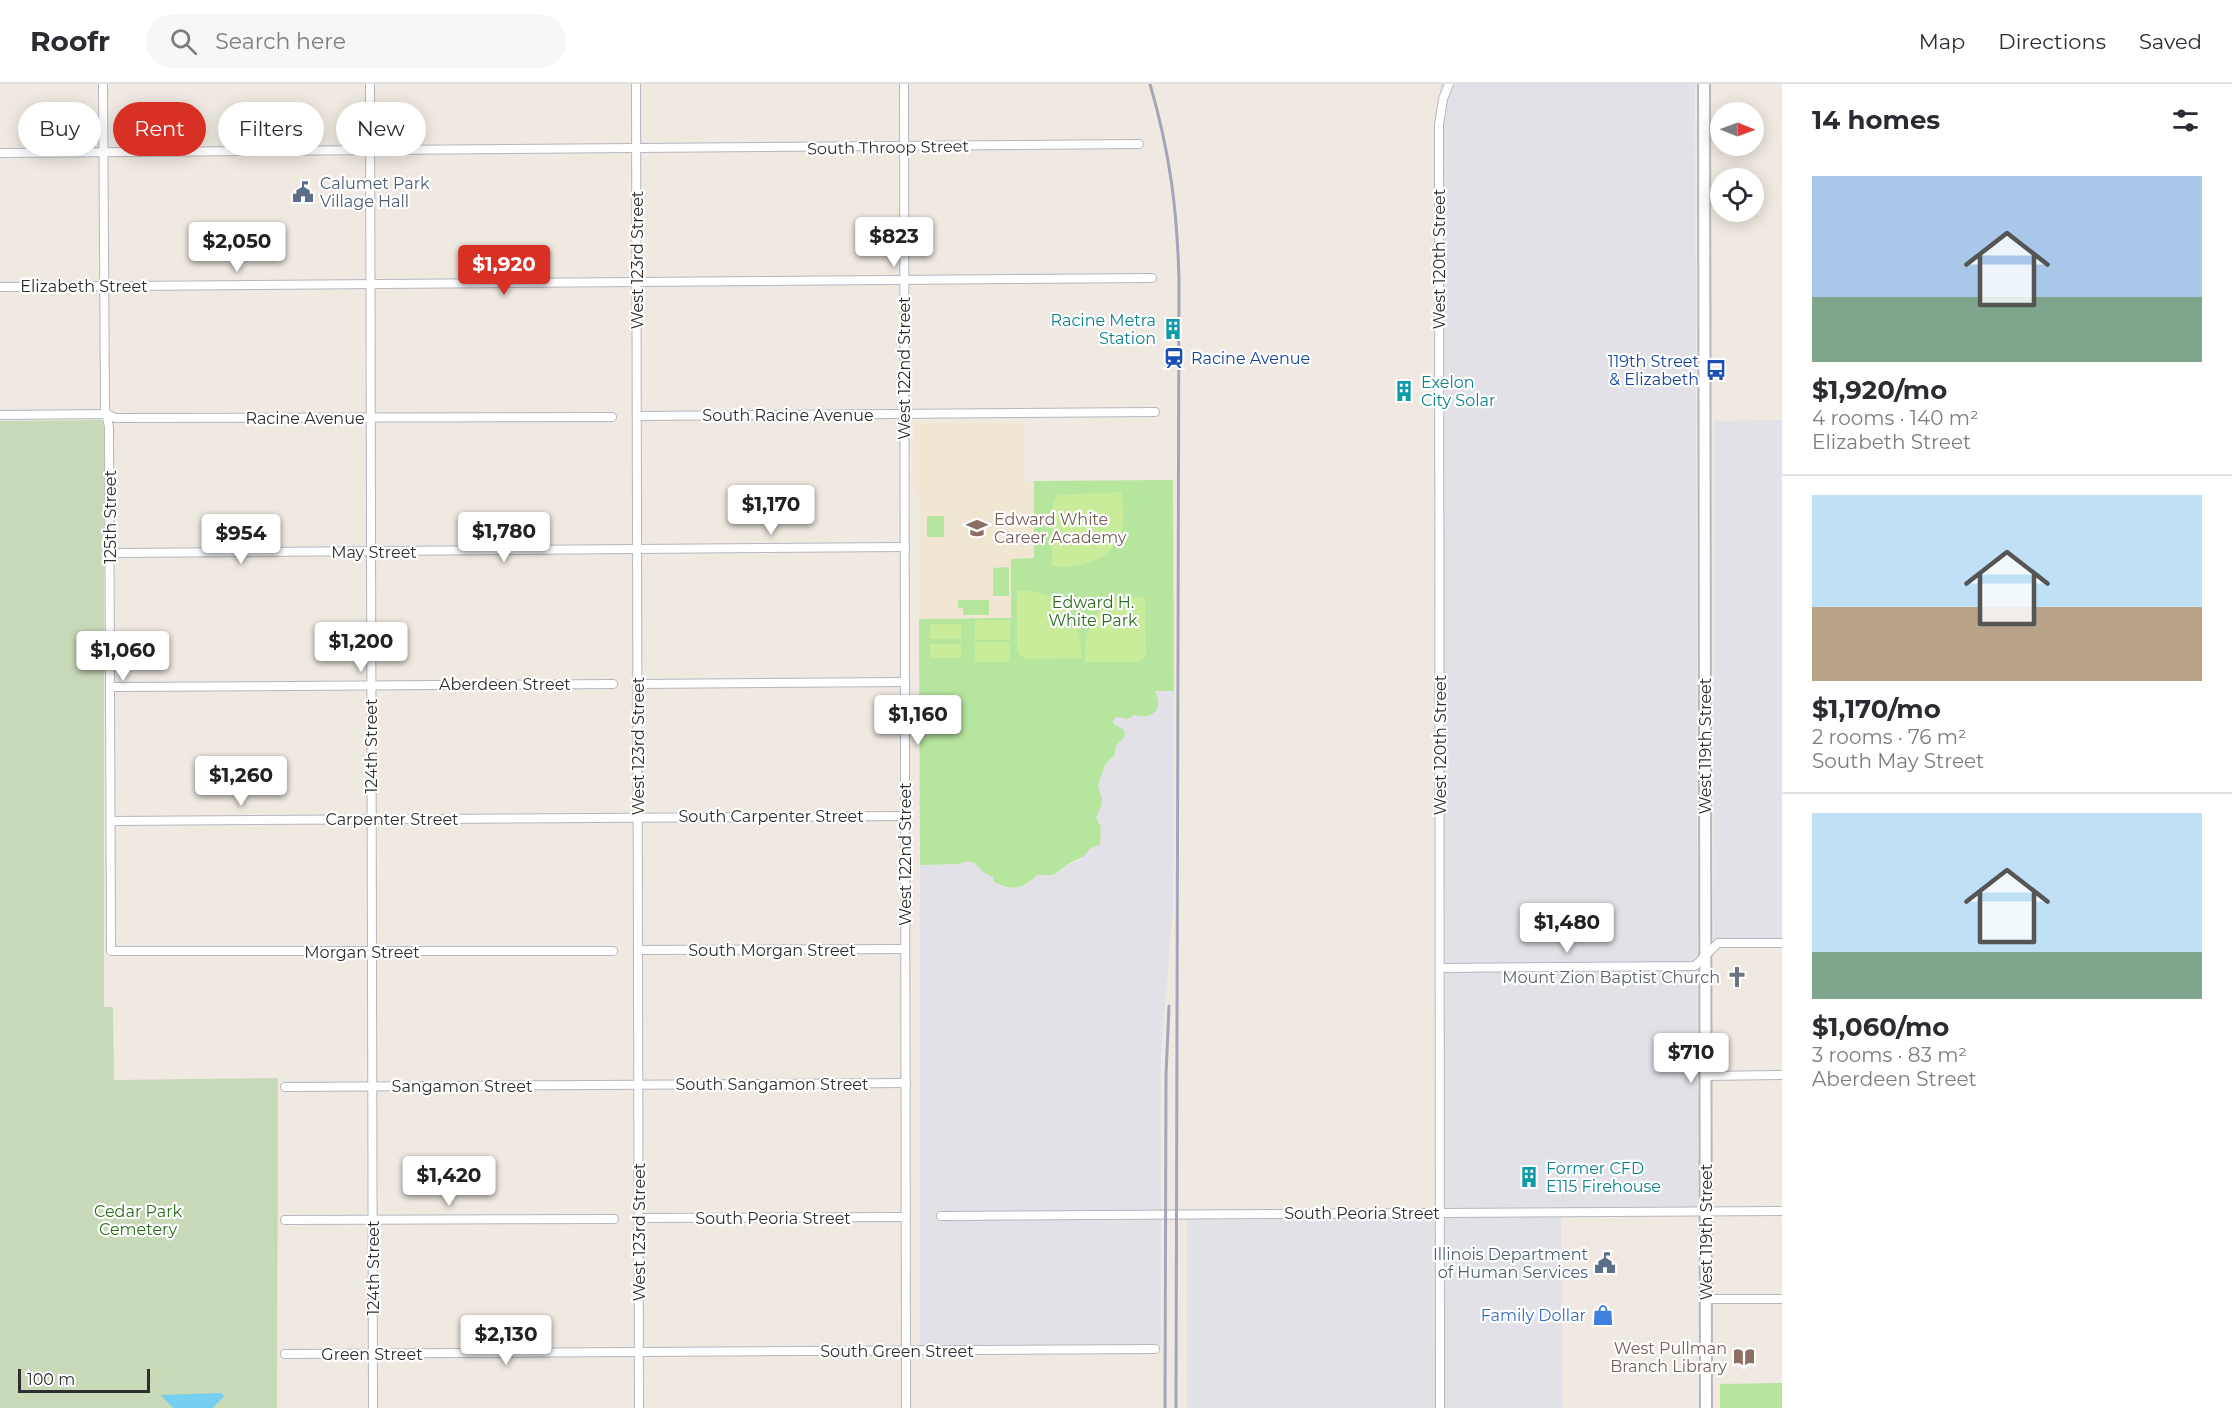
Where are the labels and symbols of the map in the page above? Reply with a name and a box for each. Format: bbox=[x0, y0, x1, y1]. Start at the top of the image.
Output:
north arrow bbox=[1710, 102, 1764, 156]
street label: South Throop Street bbox=[807, 137, 970, 158]
place label: Calumet Park Village Hall bbox=[320, 174, 430, 211]
public building icon: Calumet Park Village Hall bbox=[291, 180, 315, 204]
street label: West 120th Street bbox=[1430, 188, 1449, 329]
street label: West 123rd Street bbox=[628, 190, 647, 329]
pin: $823 bbox=[858, 217, 930, 268]
pin: $2,050 bbox=[188, 222, 286, 273]
pin: $1,920 bbox=[455, 245, 553, 296]
street label: Elizabeth Street bbox=[20, 277, 148, 296]
street label: West 122nd Street bbox=[895, 296, 914, 440]
place label: Racine Metra Station bbox=[1051, 311, 1156, 348]
building icon: Racine Metra Station bbox=[1161, 317, 1185, 341]
station icon: Racine Avenue bbox=[1162, 346, 1186, 370]
place label: Racine Avenue bbox=[1191, 349, 1310, 368]
place label: 119th Street & Elizabeth bbox=[1608, 352, 1699, 389]
bus stop icon: 119th Street & Elizabeth bbox=[1704, 358, 1728, 382]
place label: Exelon City Solar bbox=[1421, 373, 1495, 410]
building icon: Exelon City Solar bbox=[1392, 379, 1416, 403]
street label: South Racine Avenue bbox=[702, 406, 874, 425]
street label: Racine Avenue bbox=[245, 409, 365, 428]
street label: 125th Street bbox=[101, 470, 120, 564]
pin: $1,170 bbox=[722, 485, 820, 536]
place label: Edward White Career Academy bbox=[994, 510, 1127, 547]
pin: $1,780 bbox=[455, 512, 553, 563]
pin: $954 bbox=[205, 514, 277, 565]
school or university icon: Edward White Career Academy bbox=[965, 516, 989, 540]
street label: May Street bbox=[331, 543, 417, 562]
park label: Edward H. White Park bbox=[1048, 593, 1138, 630]
pin: $1,200 bbox=[312, 622, 410, 673]
pin: $1,060 bbox=[74, 631, 172, 682]
street label: West 120th Street bbox=[1431, 674, 1450, 815]
street label: Aberdeen Street bbox=[439, 675, 571, 694]
street label: West 123rd Street bbox=[629, 676, 648, 815]
street label: West 119th Street bbox=[1696, 677, 1715, 814]
pin: $1,160 bbox=[869, 695, 967, 746]
street label: 124th Street bbox=[362, 698, 381, 793]
pin: $1,260 bbox=[192, 756, 290, 807]
street label: West 122nd Street bbox=[896, 782, 915, 926]
street label: South Carpenter Street bbox=[678, 807, 864, 826]
street label: Carpenter Street bbox=[325, 810, 459, 829]
pin: $1,480 bbox=[1518, 903, 1616, 954]
street label: South Morgan Street bbox=[688, 941, 856, 960]
street label: Morgan Street bbox=[304, 943, 420, 962]
church icon: Mount Zion Baptist Church bbox=[1725, 965, 1749, 989]
place label: Mount Zion Baptist Church bbox=[1502, 968, 1720, 987]
pin: $710 bbox=[1655, 1033, 1727, 1084]
street label: South Sangamon Street bbox=[675, 1075, 869, 1094]
street label: Sangamon Street bbox=[392, 1077, 533, 1096]
pin: $1,420 bbox=[400, 1156, 498, 1207]
place label: Former CFD E115 Firehouse bbox=[1546, 1159, 1661, 1196]
street label: West 123rd Street bbox=[630, 1162, 649, 1301]
street label: West 119th Street bbox=[1697, 1163, 1716, 1300]
building icon: Former CFD E115 Firehouse bbox=[1517, 1165, 1541, 1189]
park label: Cedar Park Cemetery bbox=[94, 1202, 182, 1239]
street label: South Peoria Street bbox=[1284, 1204, 1440, 1223]
street label: South Peoria Street bbox=[695, 1209, 851, 1228]
street label: 124th Street bbox=[364, 1220, 383, 1315]
place label: Illinois Department of Human Services bbox=[1433, 1245, 1588, 1282]
public building icon: Illinois Department of Human Services bbox=[1593, 1251, 1617, 1275]
shop icon: Family Dollar bbox=[1591, 1303, 1615, 1327]
place label: Family Dollar bbox=[1481, 1306, 1586, 1325]
pin: $2,130 bbox=[457, 1315, 555, 1366]
place label: West Pullman Branch Library bbox=[1610, 1339, 1727, 1376]
street label: South Green Street bbox=[820, 1342, 974, 1361]
street label: Green Street bbox=[321, 1345, 423, 1364]
library icon: West Pullman Branch Library bbox=[1732, 1345, 1756, 1369]
scale bar bbox=[18, 1366, 150, 1394]

